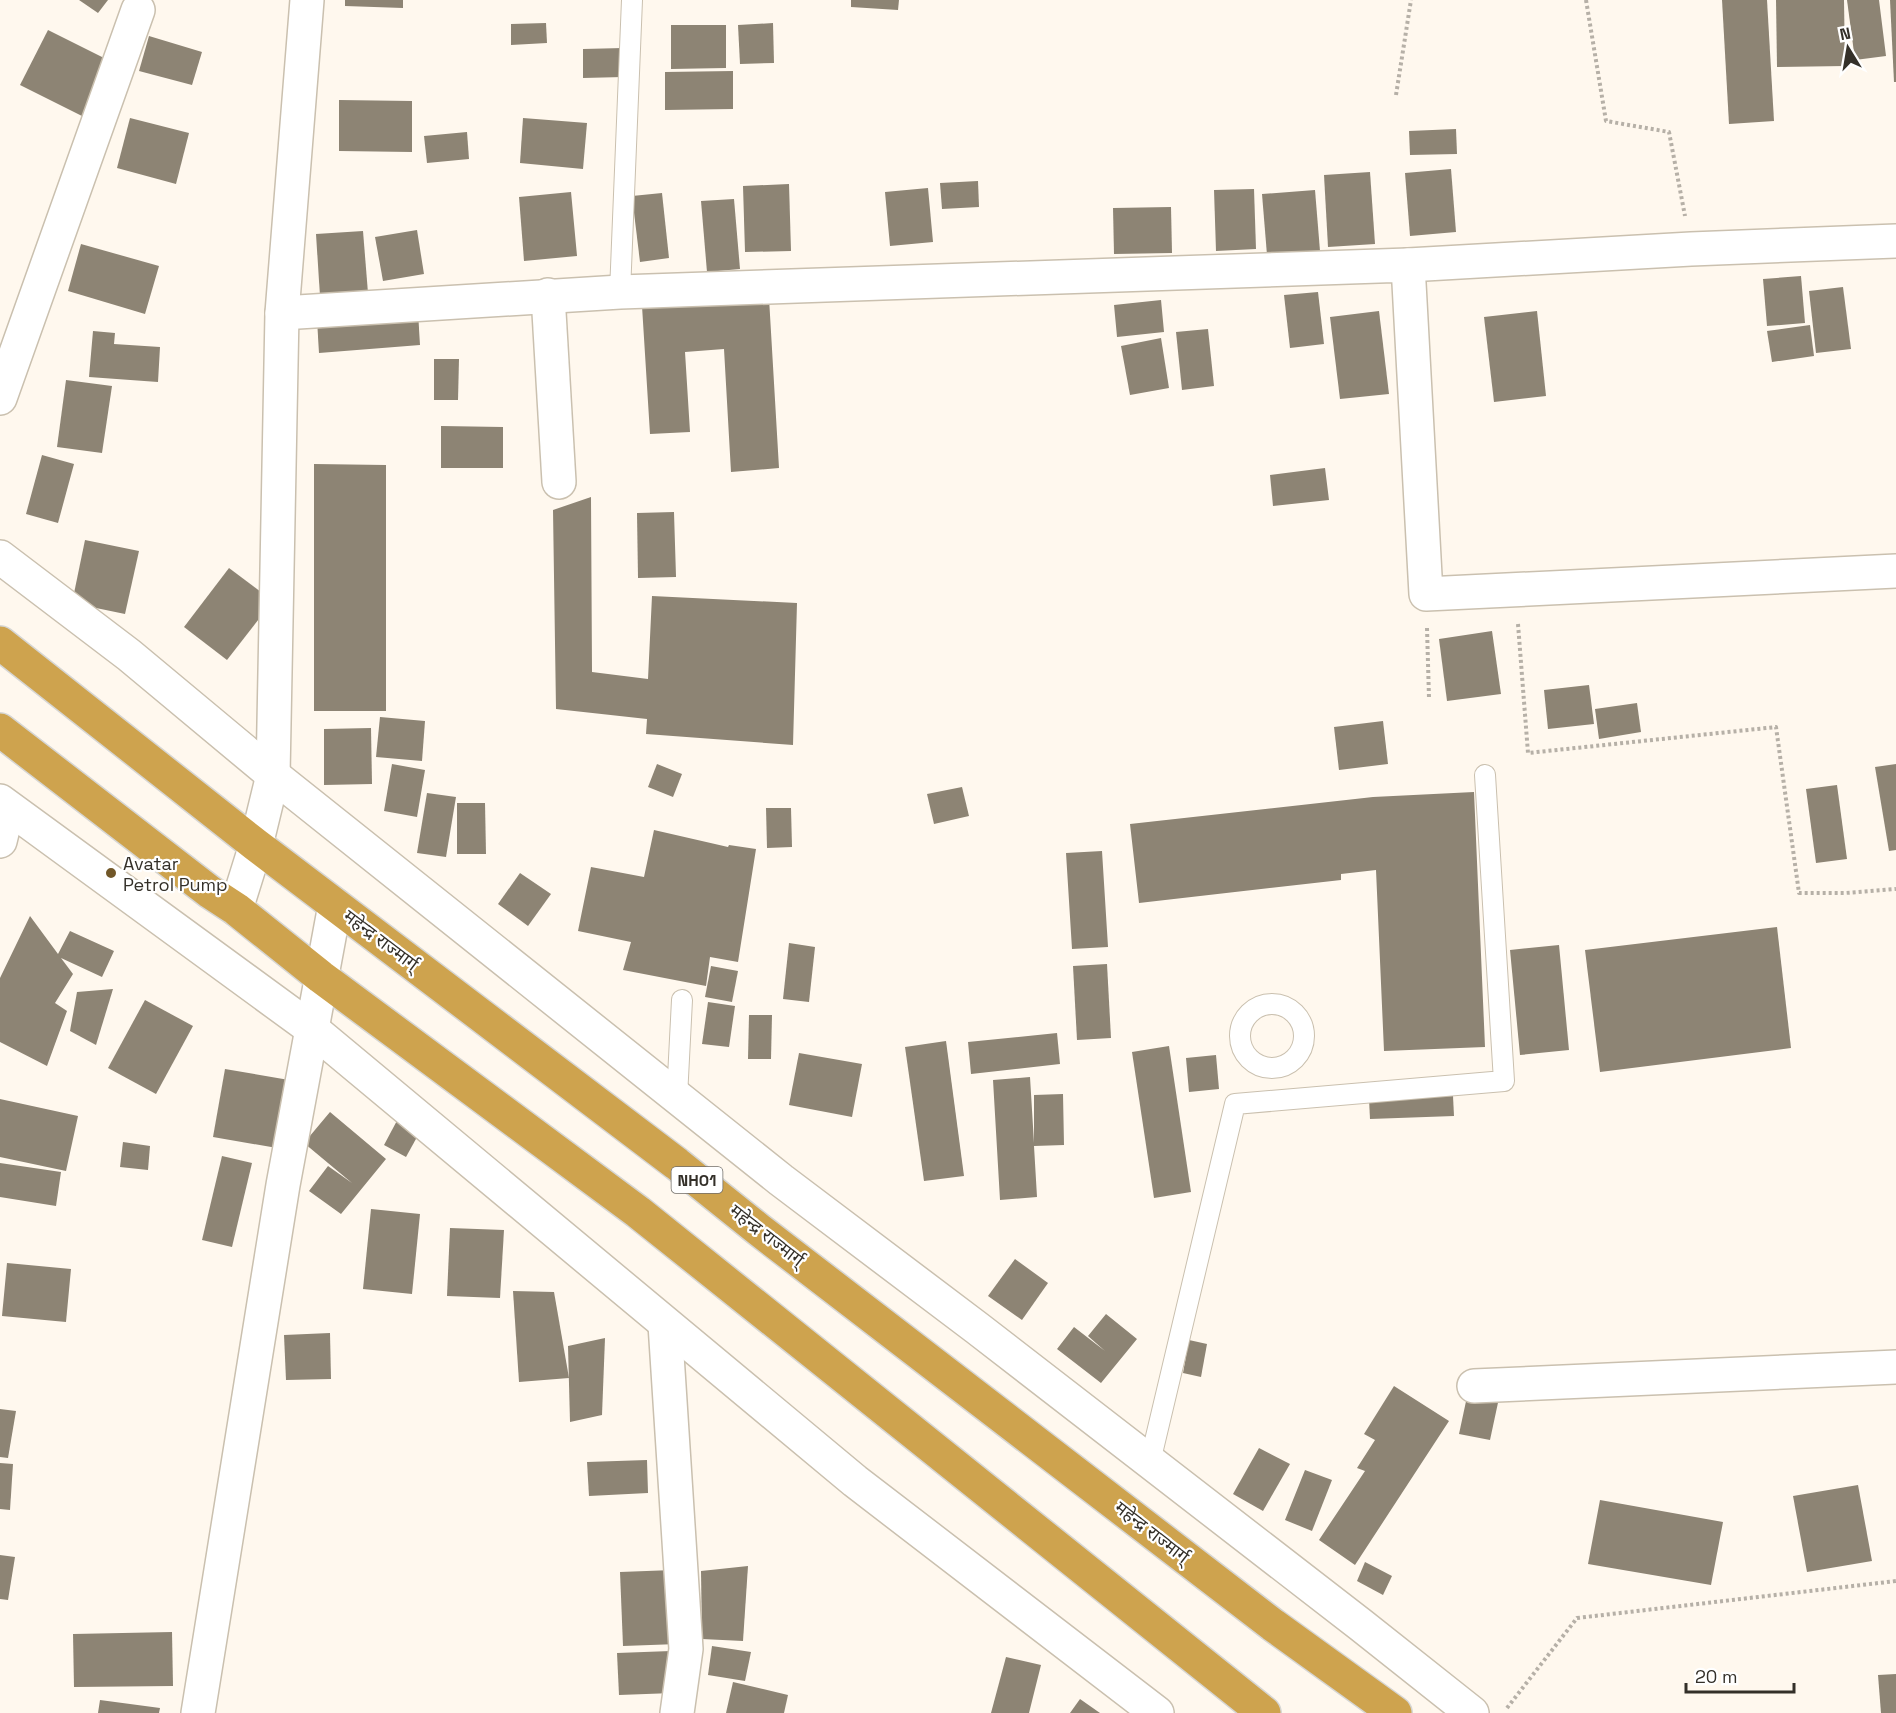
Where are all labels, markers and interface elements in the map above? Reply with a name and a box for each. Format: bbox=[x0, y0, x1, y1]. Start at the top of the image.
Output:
north arrow bbox=[1818, 18, 1878, 78]
text: N bbox=[1838, 22, 1853, 45]
place label: Avatar Petrol Pump bbox=[123, 852, 228, 896]
marker: Avatar Petrol Pump bbox=[104, 866, 118, 880]
street label: महेन्द्र राज्मार्ग् bbox=[339, 904, 425, 977]
road number: NH01 bbox=[672, 1167, 722, 1193]
street label: महेन्द्र राज्मार्ग् bbox=[725, 1199, 811, 1273]
street label: महेन्द्र राज्मार्ग् bbox=[1110, 1496, 1196, 1570]
scale bar bbox=[1686, 1656, 1794, 1694]
text: 20 m bbox=[1695, 1665, 1738, 1688]

